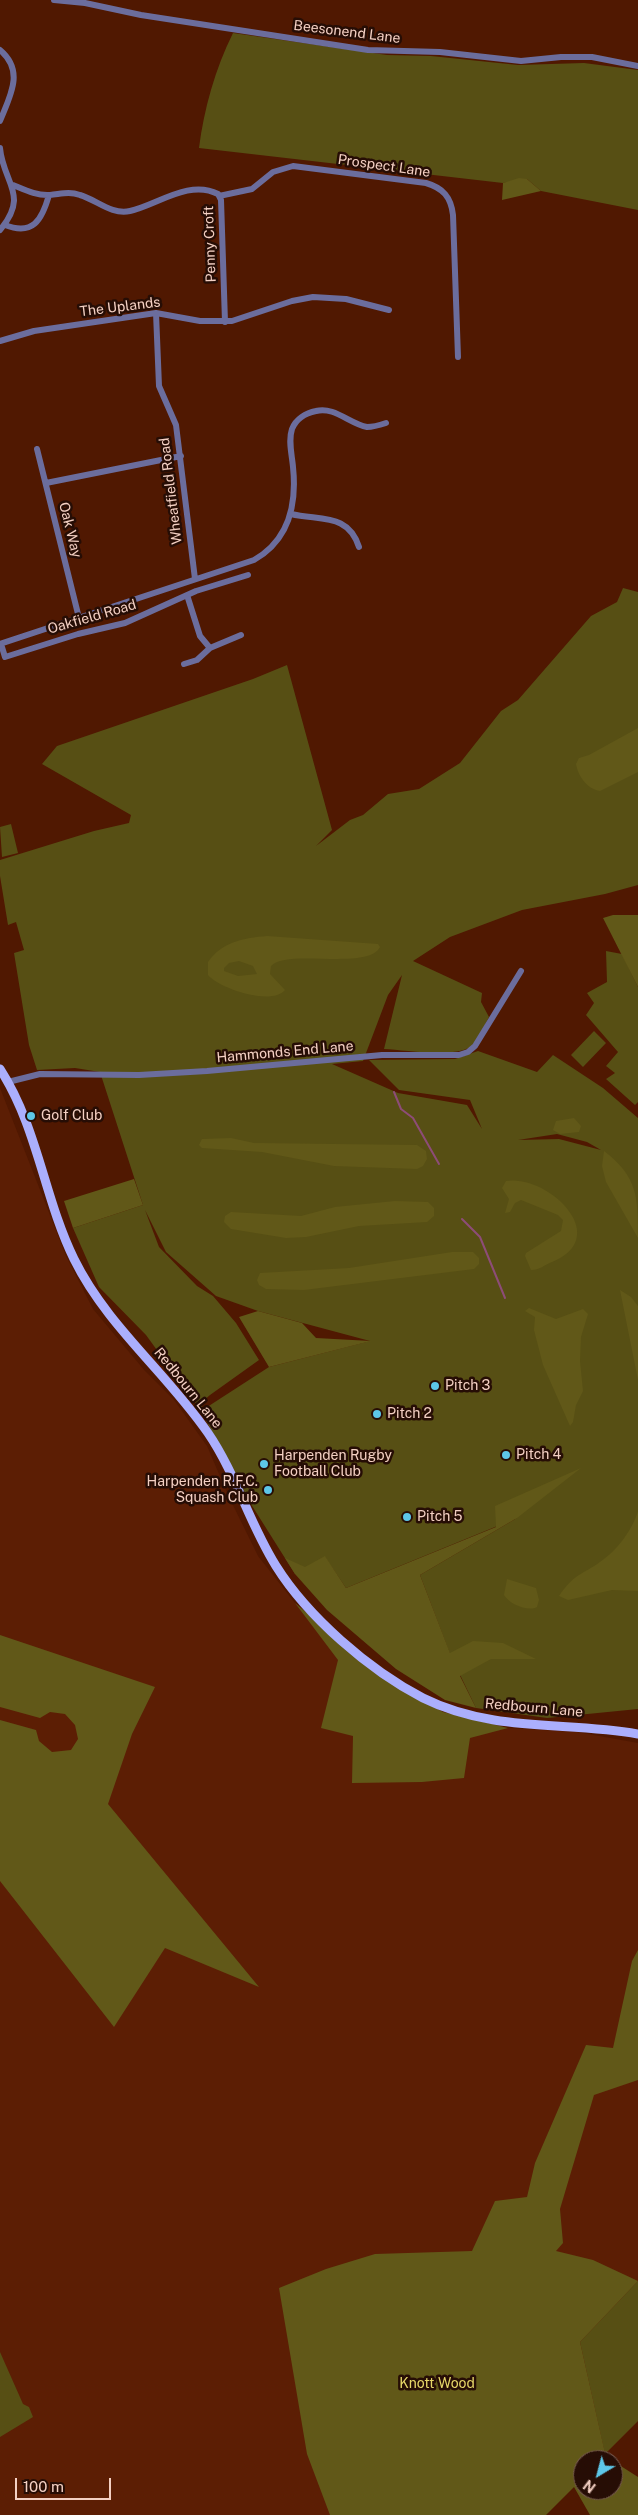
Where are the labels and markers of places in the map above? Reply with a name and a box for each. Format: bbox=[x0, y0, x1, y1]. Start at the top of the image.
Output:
place label: Golf Club bbox=[41, 1108, 102, 1124]
marker: Golf Club bbox=[25, 1110, 37, 1122]
place label: Pitch 3 bbox=[445, 1378, 490, 1394]
marker: Pitch 3 bbox=[429, 1380, 441, 1392]
place label: Pitch 2 bbox=[387, 1406, 432, 1422]
marker: Pitch 2 bbox=[371, 1408, 383, 1420]
place label: Pitch 4 bbox=[516, 1447, 561, 1463]
place label: Harpenden Rugby Football Club bbox=[274, 1448, 392, 1480]
marker: Pitch 4 bbox=[500, 1449, 512, 1461]
marker: Harpenden Rugby Football Club bbox=[258, 1458, 270, 1470]
place label: Harpenden R.F.C. Squash Club bbox=[147, 1474, 258, 1506]
marker: Harpenden R.F.C. Squash Club bbox=[262, 1484, 274, 1496]
place label: Pitch 5 bbox=[417, 1509, 463, 1525]
marker: Pitch 5 bbox=[401, 1511, 413, 1523]

